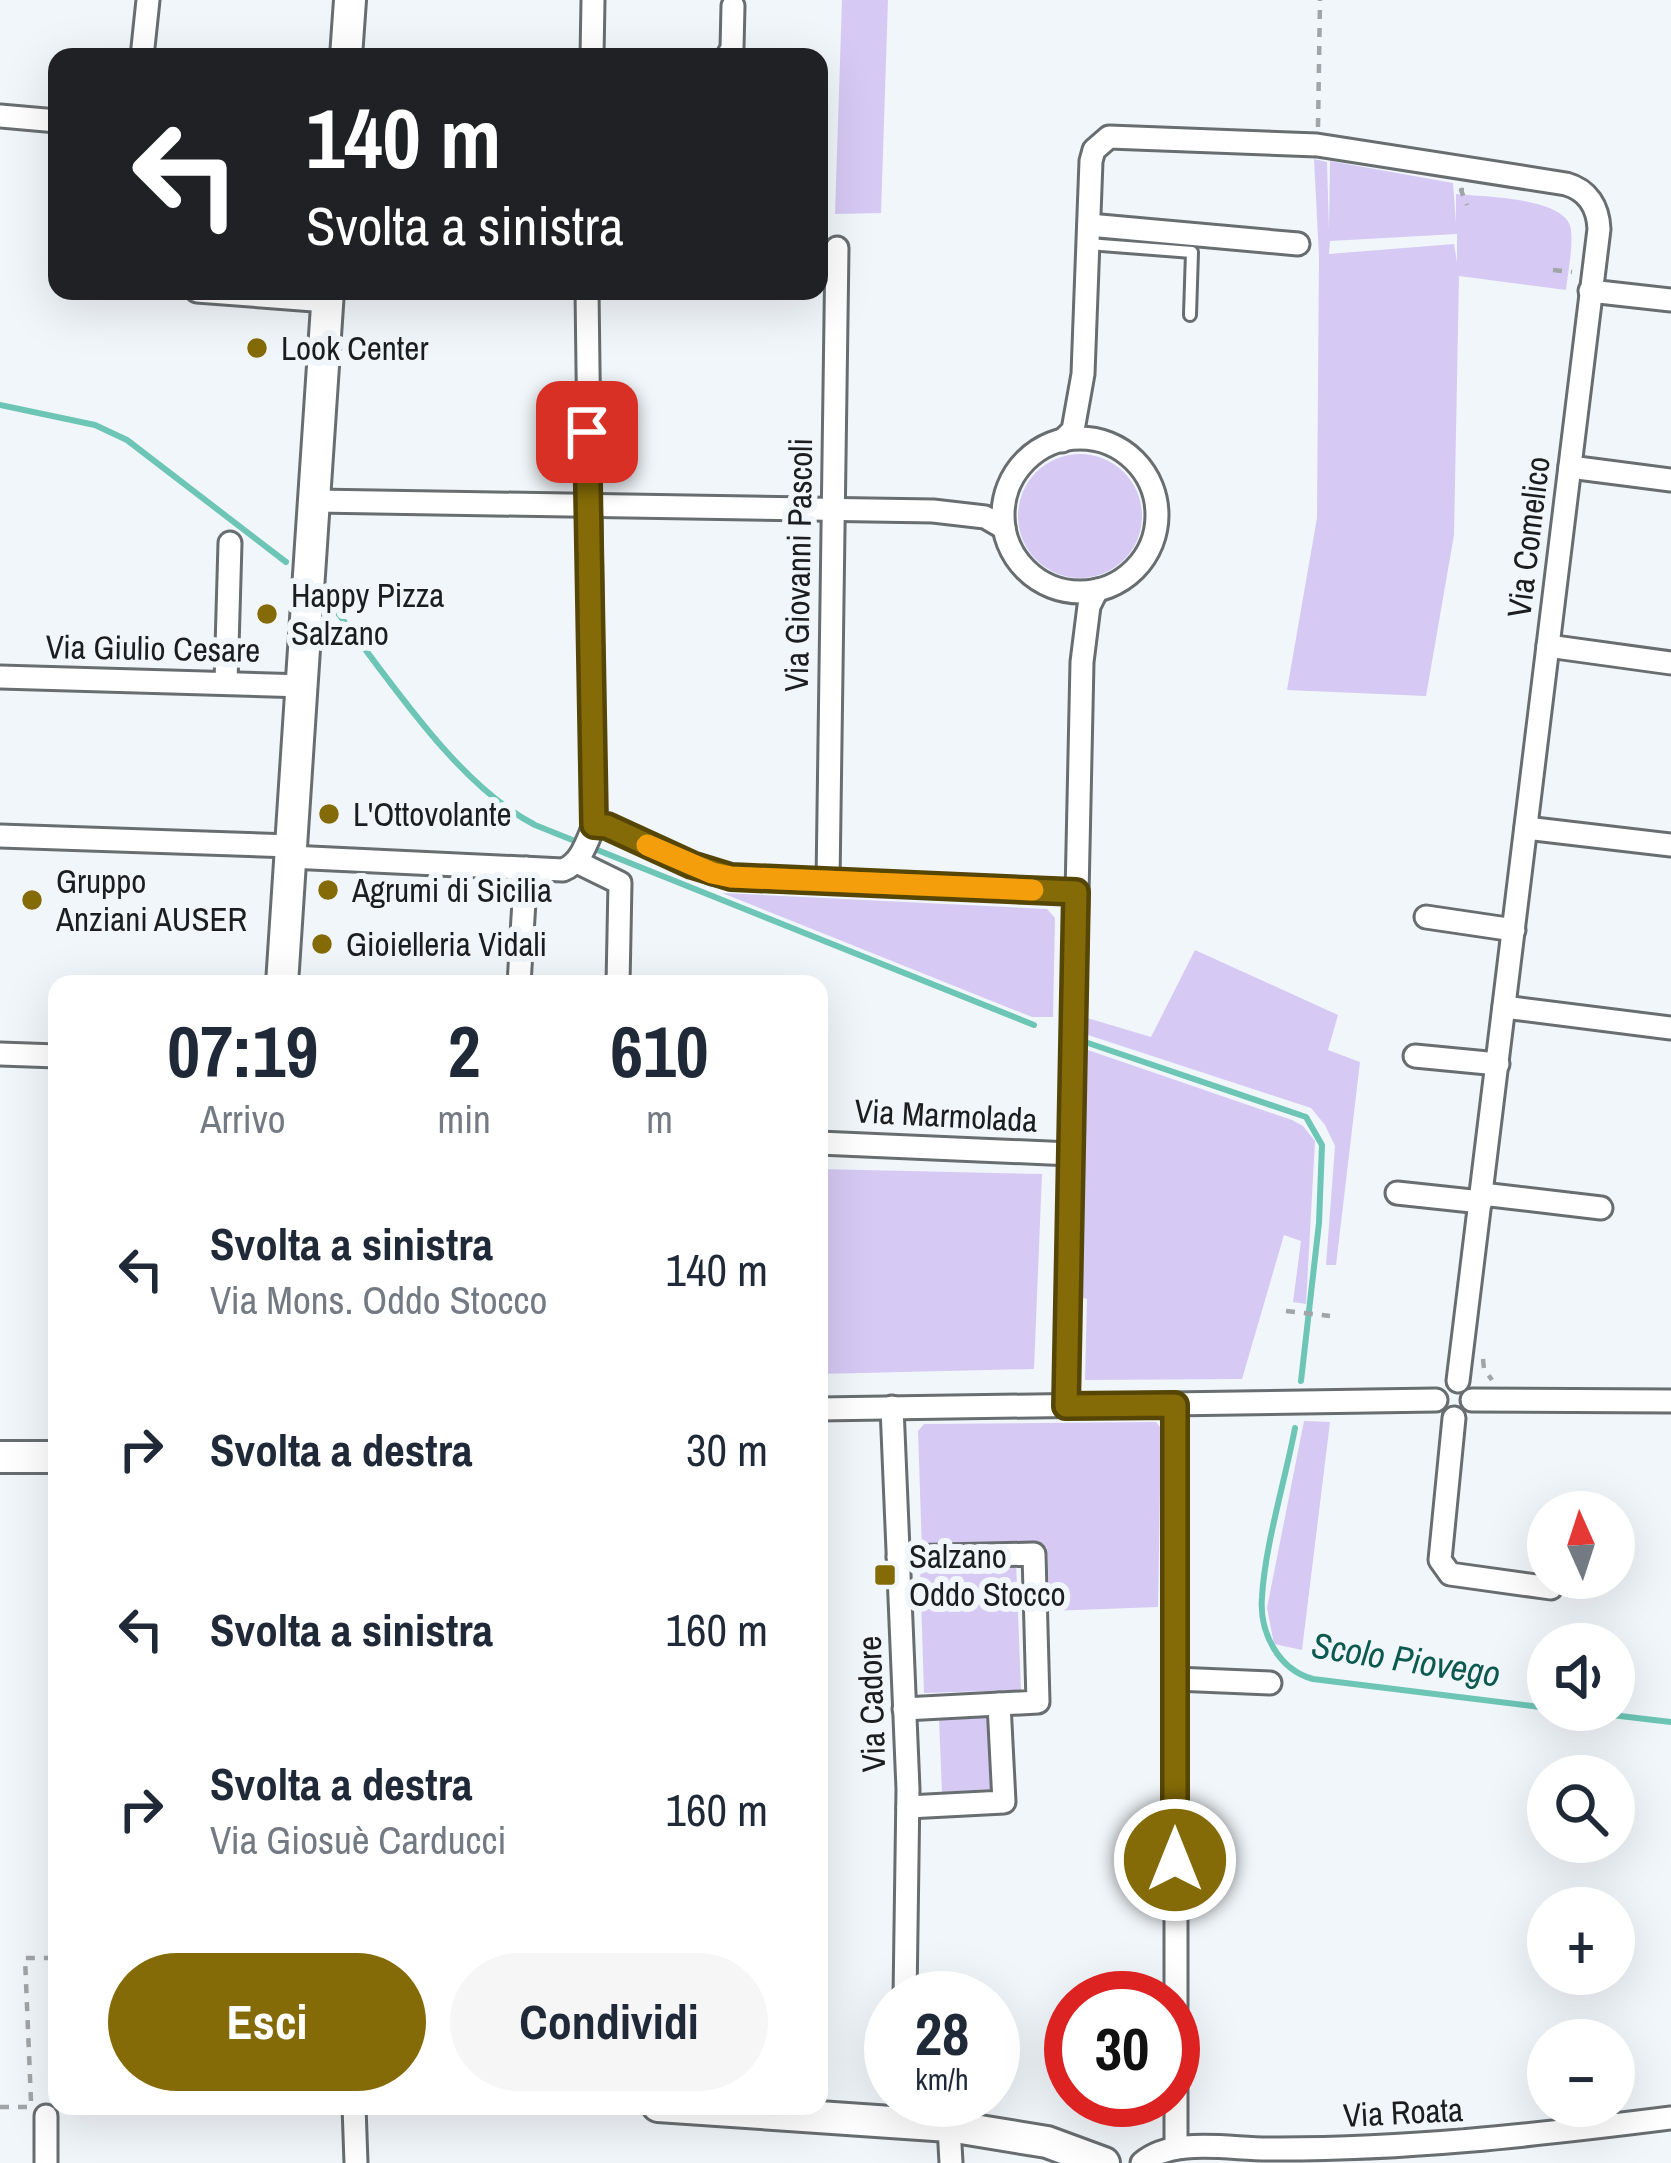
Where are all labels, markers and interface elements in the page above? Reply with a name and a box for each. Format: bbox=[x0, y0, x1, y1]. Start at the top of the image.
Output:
text: 140 m bbox=[306, 81, 501, 194]
icon: left bbox=[108, 96, 264, 252]
text: Svolta a sinistra bbox=[306, 189, 624, 262]
place label: Look Center bbox=[281, 326, 428, 370]
marker: Look Center bbox=[244, 335, 270, 361]
pin bbox=[536, 381, 638, 483]
icon: arrive bbox=[554, 399, 620, 465]
street label: Via Giovanni Pascoli bbox=[774, 438, 822, 692]
street label: Via Comelico bbox=[1496, 454, 1560, 620]
place label: Happy Pizza Salzano bbox=[291, 573, 444, 655]
marker: Happy Pizza Salzano bbox=[254, 601, 280, 627]
street label: Via Giulio Cesare bbox=[45, 624, 261, 672]
place label: L'Ottovolante bbox=[353, 792, 512, 836]
marker: L'Ottovolante bbox=[316, 801, 342, 827]
place label: Gruppo Anziani AUSER bbox=[55, 859, 247, 941]
place label: Agrumi di Sicilia bbox=[351, 868, 552, 912]
marker: Agrumi di Sicilia bbox=[315, 877, 341, 903]
marker: Gruppo Anziani AUSER bbox=[19, 887, 45, 913]
place label: Gioielleria Vidali bbox=[346, 922, 547, 966]
marker: Gioielleria Vidali bbox=[309, 931, 335, 957]
text: 07:19 bbox=[167, 1002, 318, 1099]
text: 2 bbox=[448, 1002, 481, 1099]
text: 610 bbox=[610, 1002, 709, 1099]
street label: Via Marmolada bbox=[853, 1088, 1039, 1142]
text: Arrivo bbox=[200, 1093, 285, 1145]
text: min bbox=[438, 1093, 491, 1145]
text: m bbox=[646, 1093, 673, 1145]
text: Svolta a sinistra bbox=[210, 1213, 493, 1274]
icon: left bbox=[108, 1236, 174, 1302]
text: 140 m bbox=[665, 1239, 768, 1300]
text: Via Mons. Oddo Stocco bbox=[210, 1274, 547, 1326]
icon: right bbox=[108, 1416, 174, 1482]
text: Svolta a destra bbox=[210, 1419, 473, 1480]
text: 30 m bbox=[686, 1419, 768, 1480]
north arrow bbox=[1527, 1491, 1635, 1599]
map controls bbox=[1527, 1491, 1635, 2127]
place label: Salzano Oddo Stocco bbox=[909, 1534, 1065, 1616]
marker: Salzano Oddo Stocco bbox=[872, 1562, 898, 1588]
icon: left bbox=[108, 1596, 174, 1662]
text: Svolta a sinistra bbox=[210, 1599, 493, 1660]
text: 160 m bbox=[665, 1599, 768, 1660]
water label: Scolo Piovego bbox=[1308, 1620, 1504, 1698]
button: sound bbox=[1527, 1623, 1635, 1731]
street label: Via Cadore bbox=[847, 1635, 895, 1773]
text: Svolta a destra bbox=[210, 1753, 473, 1814]
button: search bbox=[1527, 1755, 1635, 1863]
icon: right bbox=[108, 1776, 174, 1842]
text: 160 m bbox=[665, 1779, 768, 1840]
position arrow bbox=[1112, 1797, 1238, 1923]
text: Via Giosuè Carducci bbox=[210, 1814, 506, 1866]
button: + bbox=[1527, 1887, 1635, 1995]
button: Esci bbox=[108, 1953, 426, 2091]
button: Condividi bbox=[450, 1953, 768, 2091]
speed limit sign: 30 bbox=[1044, 1971, 1200, 2127]
text: 28 bbox=[915, 1993, 969, 2074]
button: − bbox=[1527, 2019, 1635, 2127]
text: km/h bbox=[915, 2059, 969, 2099]
street label: Via Roata bbox=[1342, 2087, 1464, 2137]

